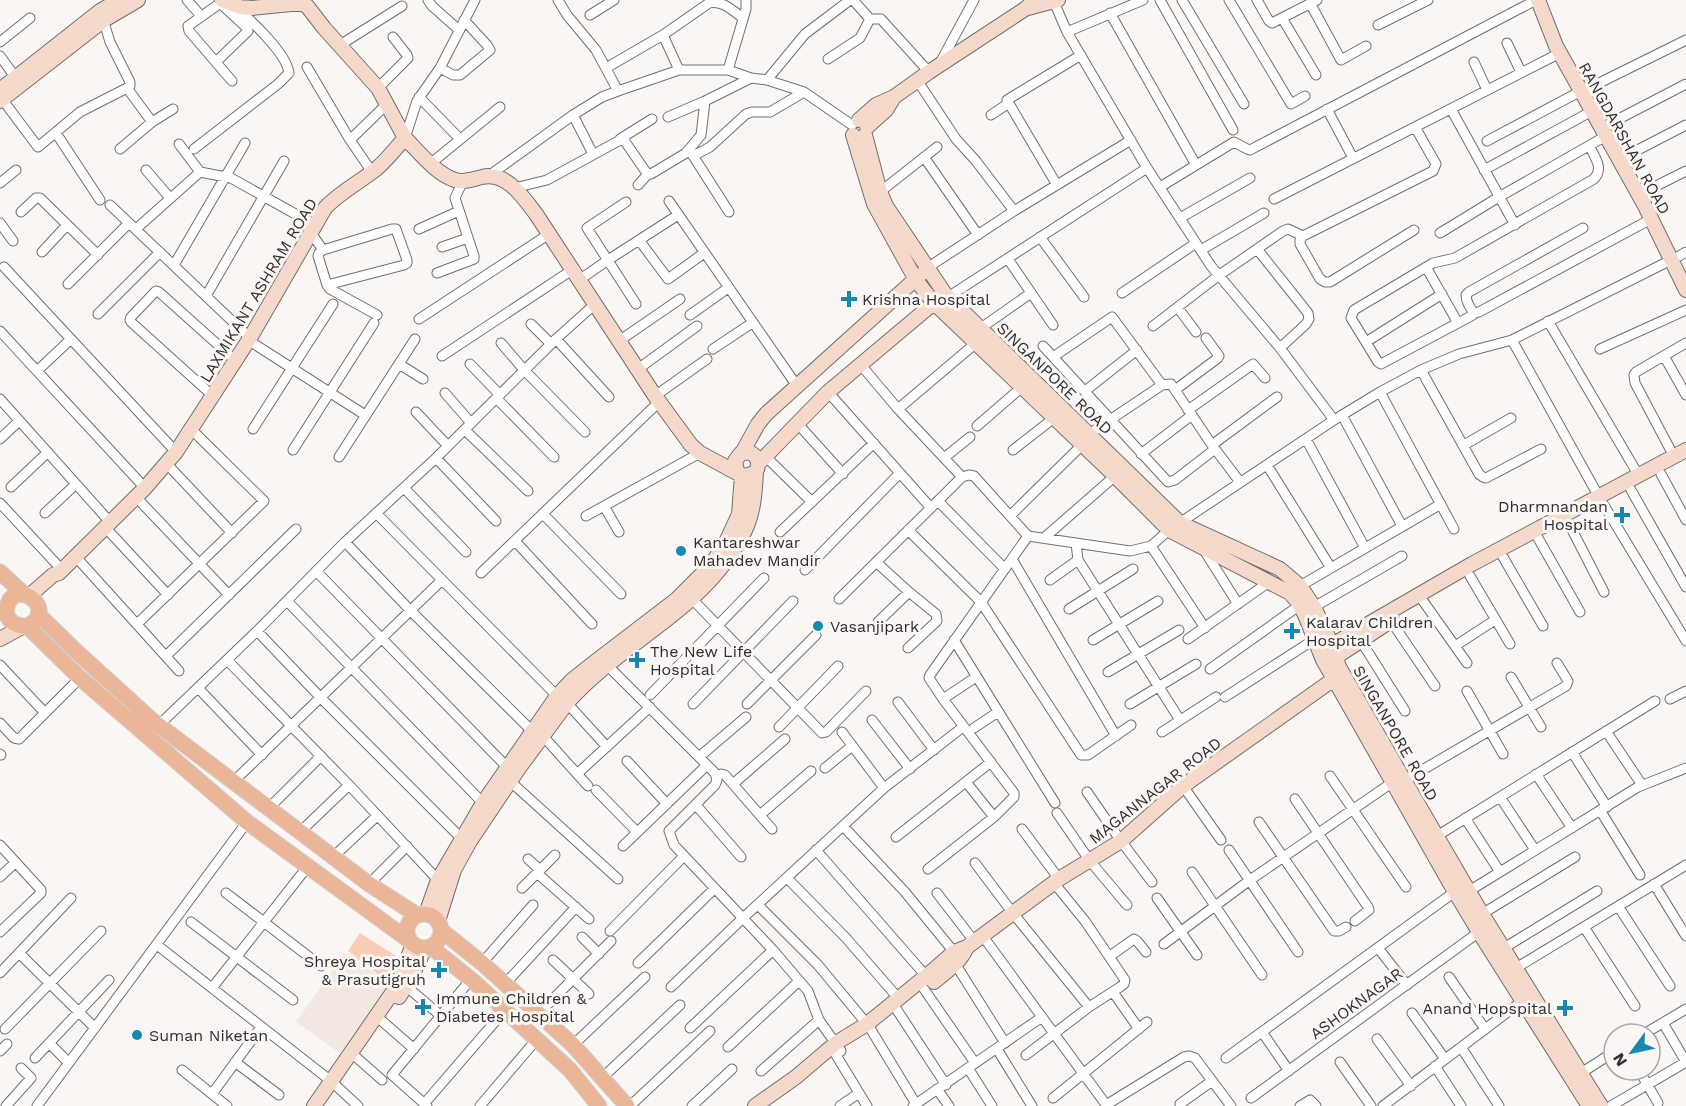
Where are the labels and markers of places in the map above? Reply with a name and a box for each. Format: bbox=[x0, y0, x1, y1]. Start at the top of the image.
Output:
marker: Krishna Hospital bbox=[840, 290, 858, 308]
place label: Krishna Hospital bbox=[862, 290, 990, 309]
place label: Dharmnandan Hospital bbox=[1498, 497, 1608, 534]
marker: Dharmnandan Hospital bbox=[1613, 506, 1631, 524]
place label: Kantareshwar Mahadev Mandir bbox=[693, 533, 821, 570]
marker: Kantareshwar Mahadev Mandir bbox=[674, 544, 688, 558]
place label: Kalarav Children Hospital bbox=[1306, 613, 1433, 650]
place label: Vasanjipark bbox=[830, 617, 919, 636]
marker: Vasanjipark bbox=[811, 619, 825, 633]
marker: Kalarav Children Hospital bbox=[1283, 622, 1301, 640]
place label: The New Life Hospital bbox=[650, 642, 752, 679]
marker: The New Life Hospital bbox=[628, 651, 646, 669]
place label: Shreya Hospital & Prasutigruh bbox=[304, 952, 426, 989]
marker: Shreya Hospital & Prasutigruh bbox=[430, 961, 448, 979]
place label: Immune Children & Diabetes Hospital bbox=[436, 989, 588, 1026]
marker: Immune Children & Diabetes Hospital bbox=[414, 998, 432, 1016]
place label: Anand Hopspital bbox=[1422, 999, 1552, 1018]
marker: Anand Hopspital bbox=[1556, 999, 1574, 1017]
place label: Suman Niketan bbox=[149, 1026, 268, 1045]
marker: Suman Niketan bbox=[130, 1028, 144, 1042]

